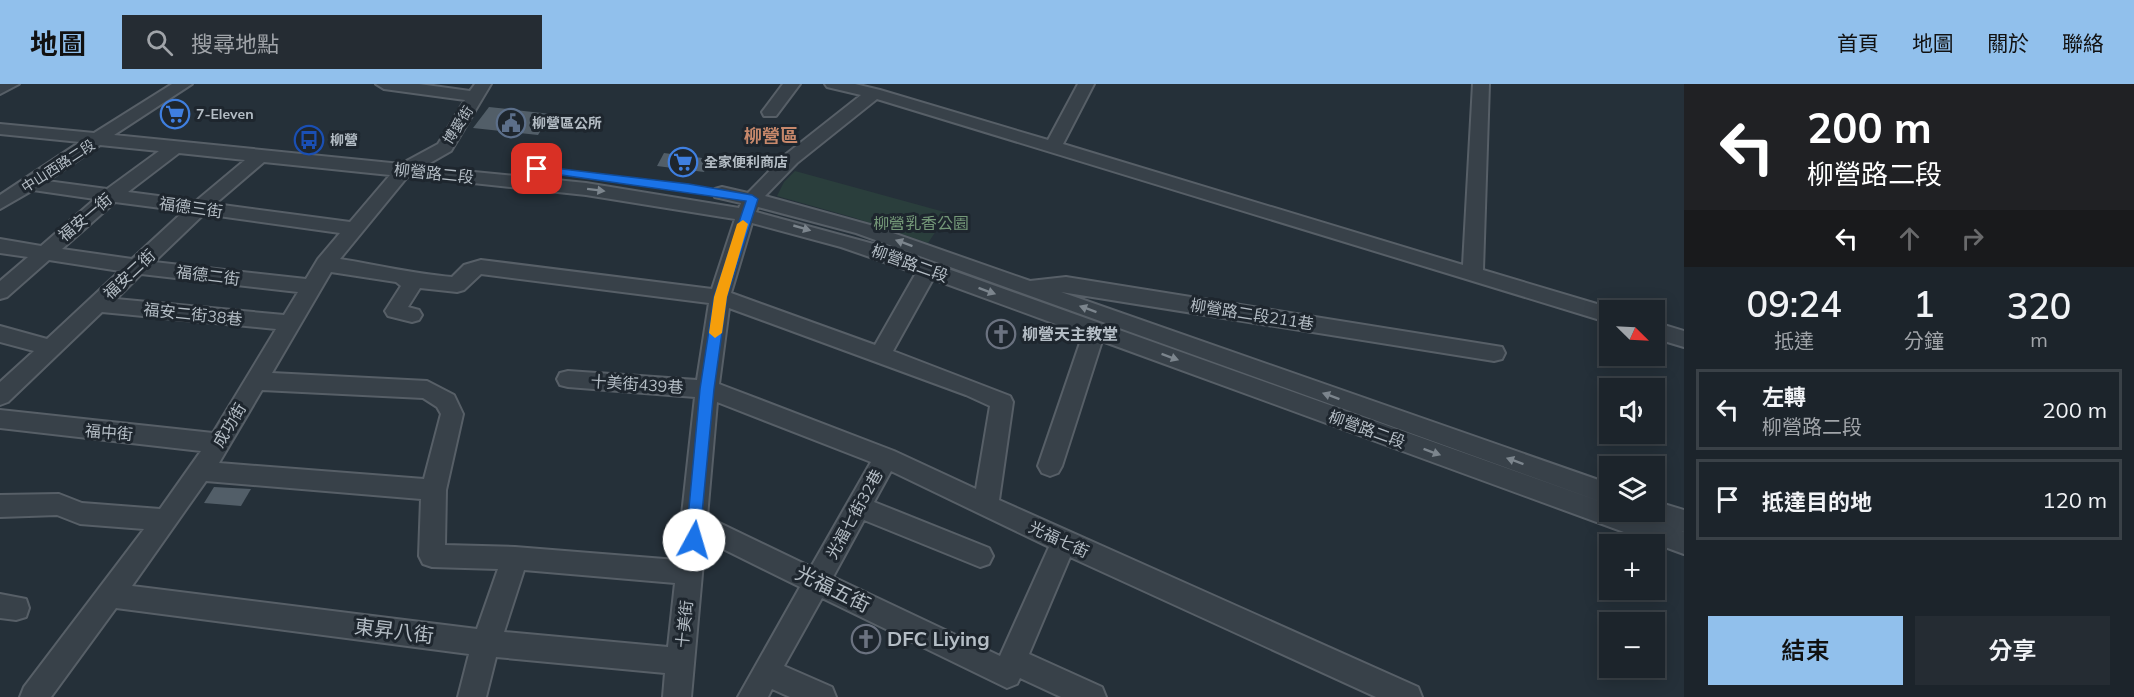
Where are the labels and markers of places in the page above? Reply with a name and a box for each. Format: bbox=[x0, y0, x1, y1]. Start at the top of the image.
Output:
supermarket icon: 7-Eleven bbox=[159, 98, 191, 130]
place label: 7-Eleven bbox=[196, 105, 254, 123]
public building icon: 柳營區公所 bbox=[495, 107, 527, 139]
place label: 柳營區公所 bbox=[532, 114, 602, 132]
bus stop icon: 柳營 bbox=[293, 124, 325, 156]
place label: 柳營 bbox=[330, 131, 358, 149]
pin bbox=[511, 143, 562, 194]
supermarket icon: 全家便利商店 bbox=[667, 146, 699, 178]
place label: 全家便利商店 bbox=[704, 153, 788, 171]
church icon: 柳營天主教堂 bbox=[985, 318, 1017, 350]
place label: 柳營天主教堂 bbox=[1022, 324, 1118, 344]
church icon: DFC Liying bbox=[850, 623, 882, 655]
place label: DFC Liying bbox=[887, 626, 990, 651]

